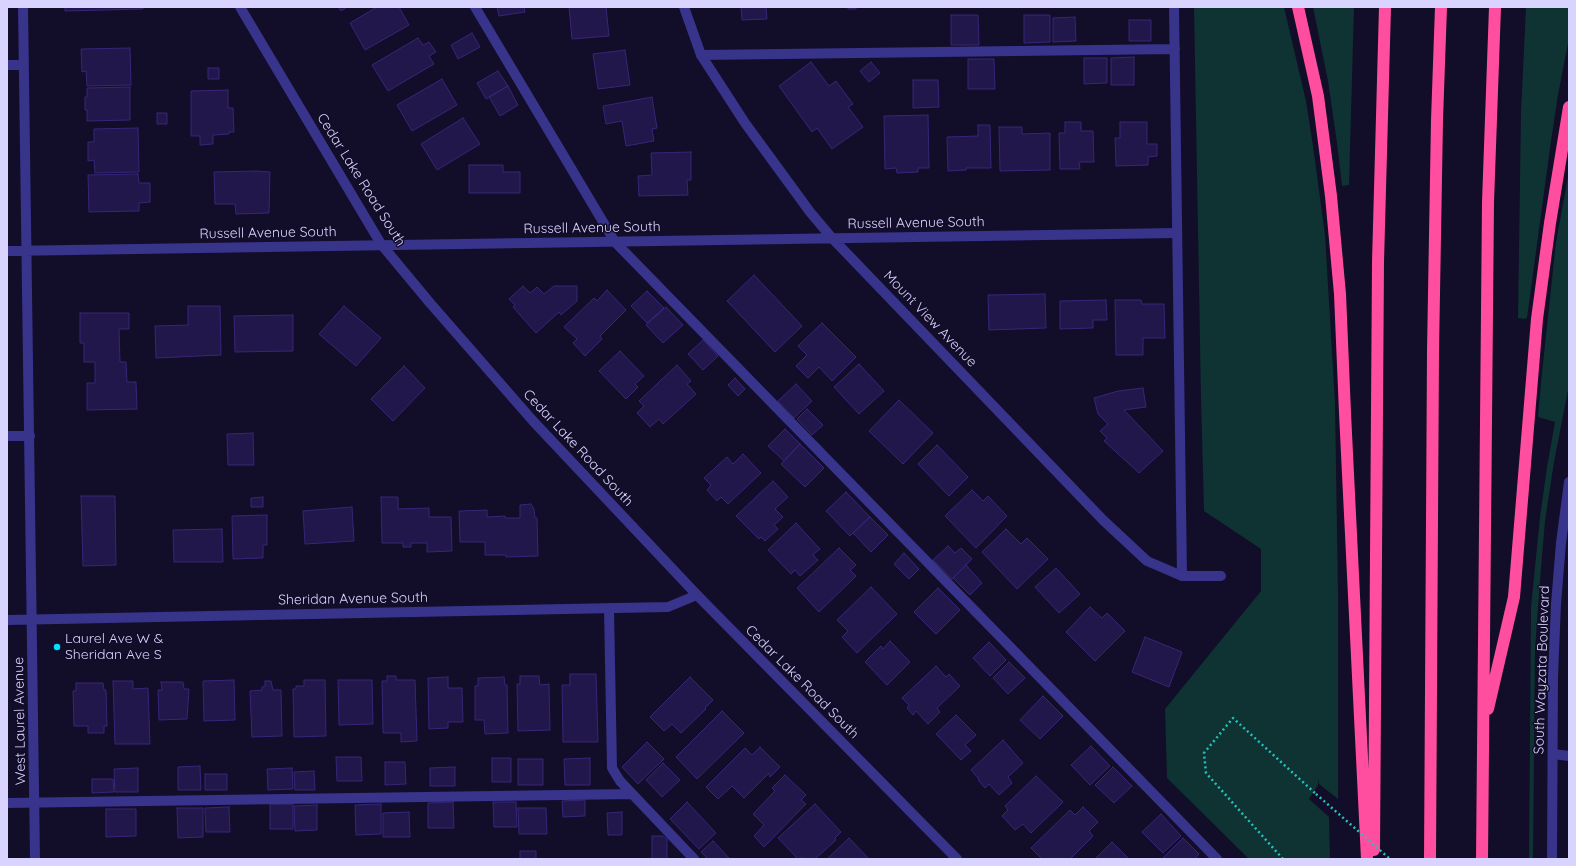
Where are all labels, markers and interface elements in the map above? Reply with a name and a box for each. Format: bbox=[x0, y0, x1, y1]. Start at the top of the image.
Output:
street label: Cedar Lake Road South bbox=[313, 110, 409, 250]
street label: Russell Avenue South bbox=[847, 213, 985, 233]
street label: Russell Avenue South bbox=[523, 218, 661, 238]
street label: Russell Avenue South bbox=[199, 223, 337, 243]
street label: Mount View Avenue bbox=[880, 267, 980, 371]
street label: Cedar Lake Road South bbox=[519, 386, 637, 510]
street label: South Wayzata Boulevard bbox=[1531, 585, 1553, 755]
street label: Sheridan Avenue South bbox=[278, 589, 428, 609]
street label: Cedar Lake Road South bbox=[742, 622, 862, 742]
place label: Laurel Ave W & Sheridan Ave S bbox=[65, 631, 163, 664]
marker: Laurel Ave W & Sheridan Ave S bbox=[52, 642, 62, 652]
street label: West Laurel Avenue bbox=[10, 657, 30, 785]

